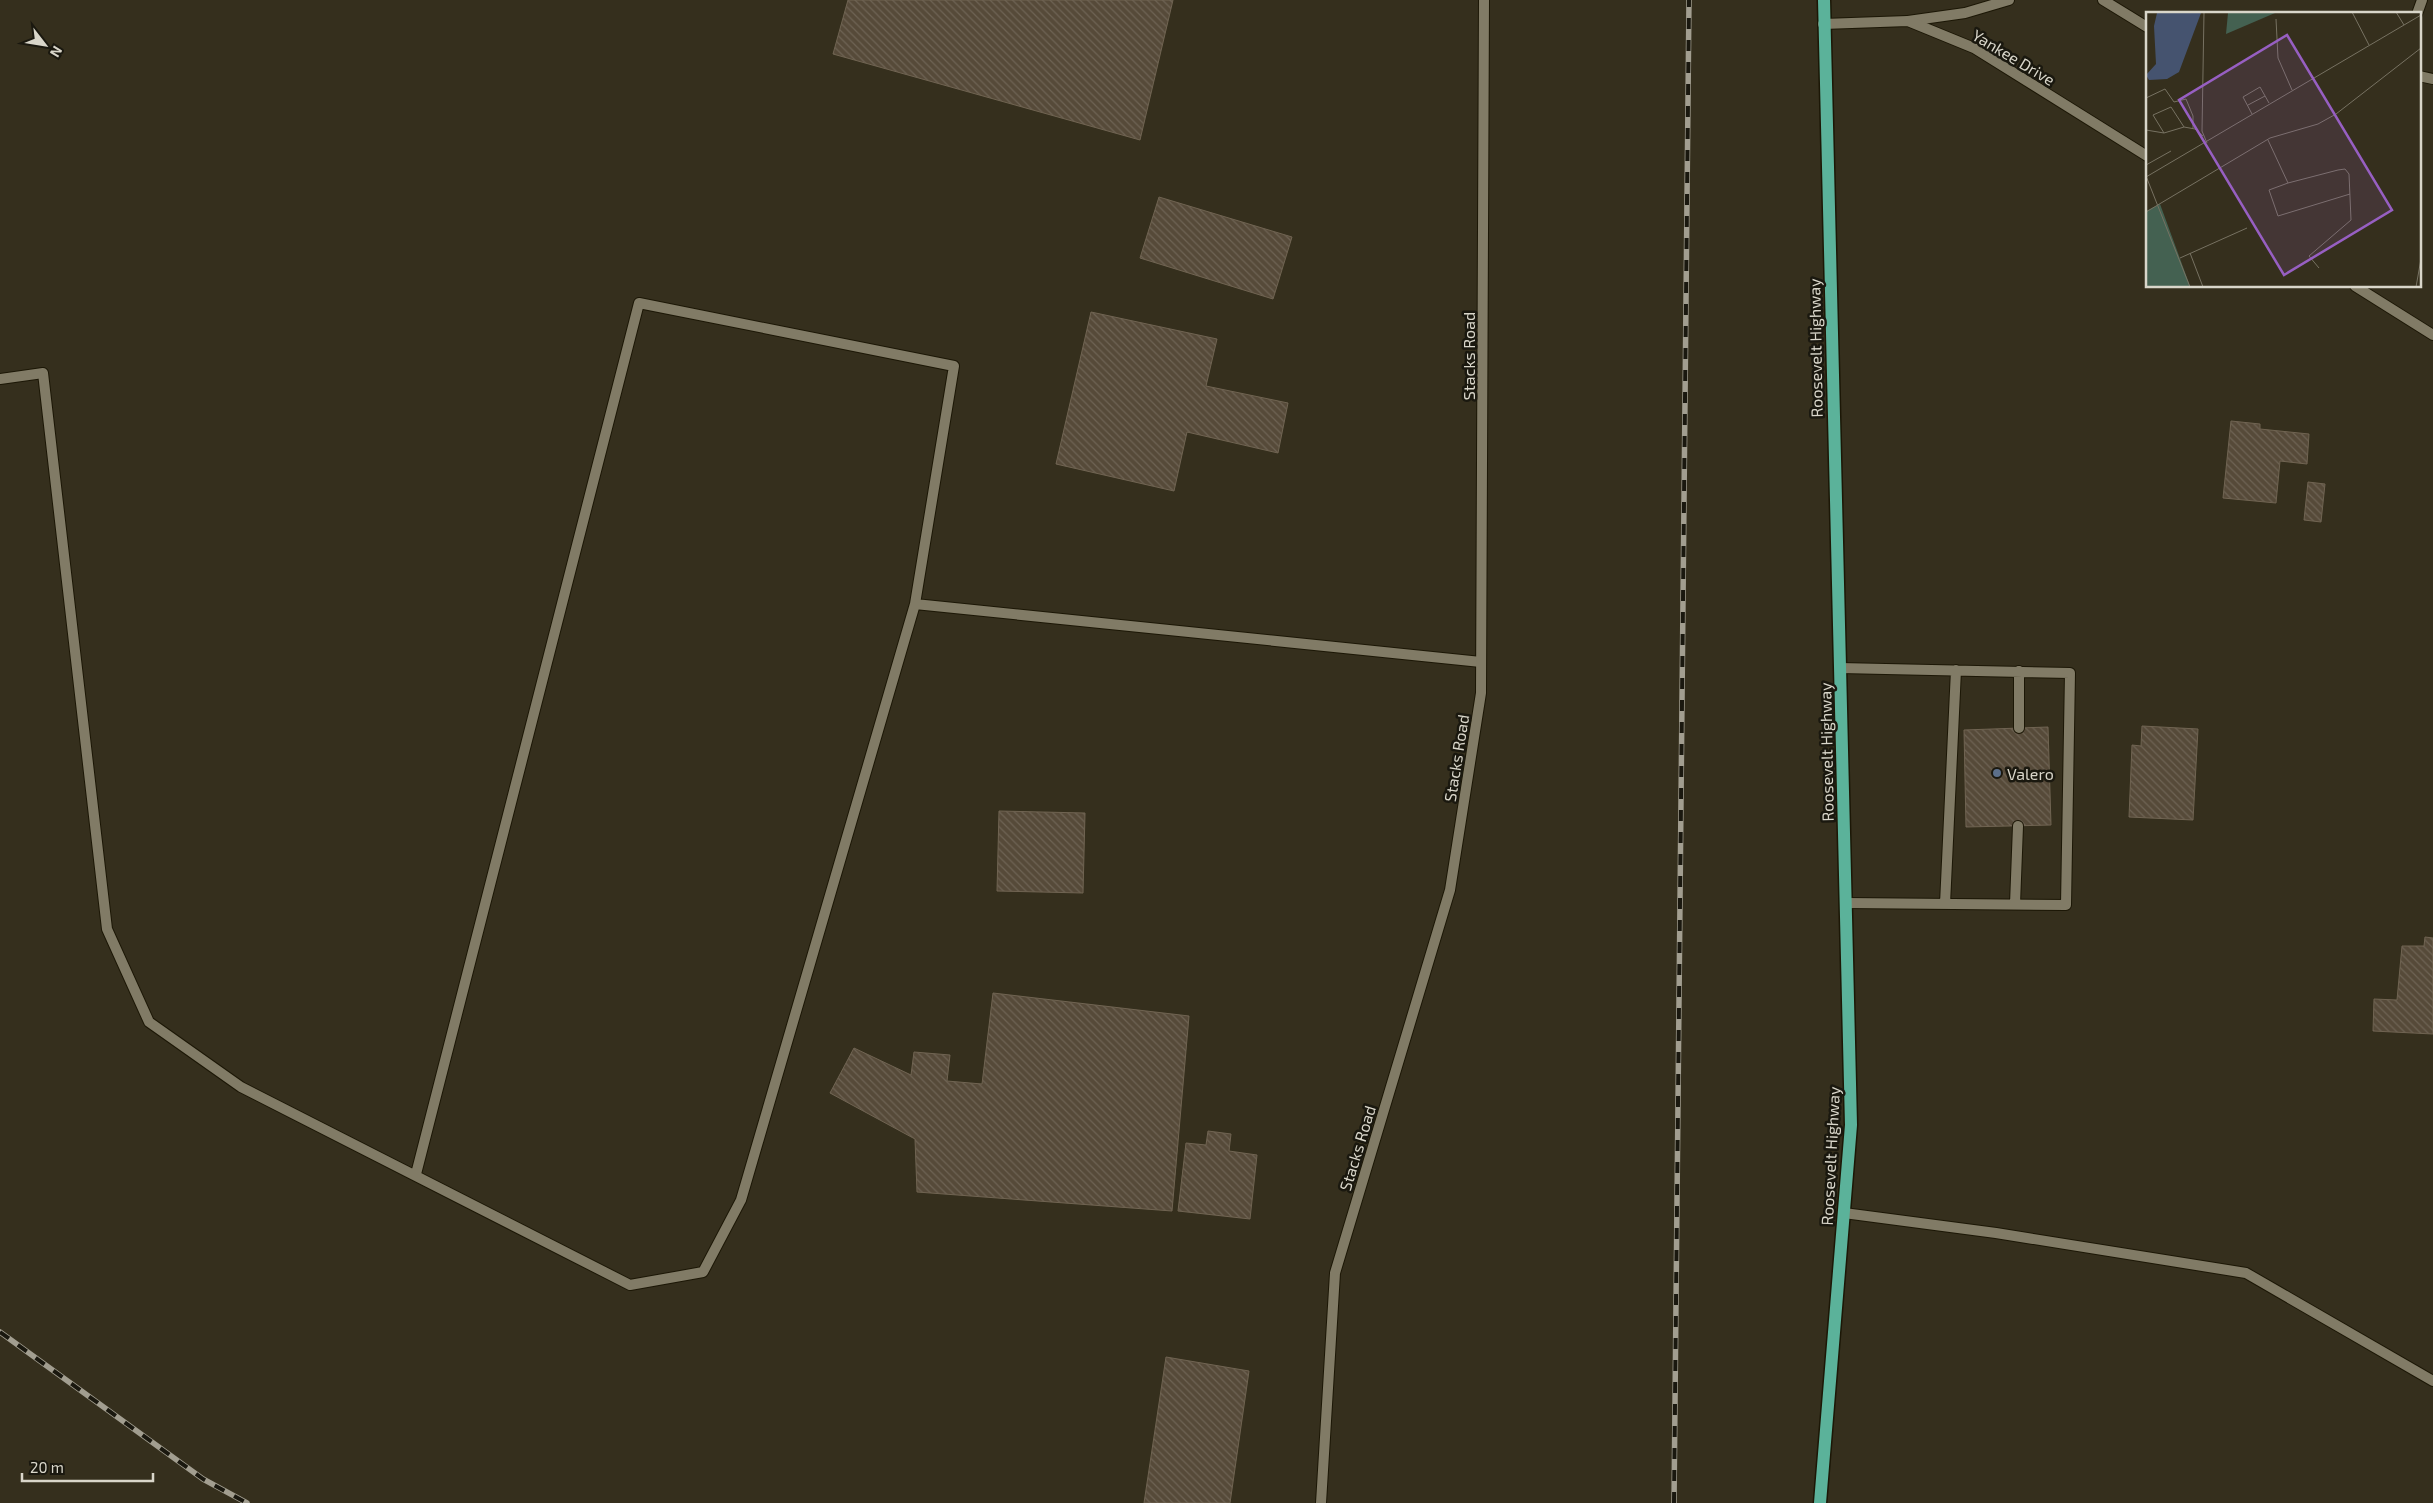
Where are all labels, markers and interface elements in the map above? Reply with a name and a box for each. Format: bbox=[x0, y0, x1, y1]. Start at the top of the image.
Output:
inset map bbox=[2146, 12, 2420, 288]
north arrow bbox=[20, 20, 70, 70]
street label: Yankee Drive bbox=[1969, 25, 2059, 89]
text: N bbox=[47, 43, 66, 61]
street label: Roosevelt Highway bbox=[1804, 278, 1826, 418]
street label: Stacks Road bbox=[1459, 312, 1478, 400]
street label: Roosevelt Highway bbox=[1815, 682, 1837, 822]
street label: Stacks Road bbox=[1440, 713, 1472, 803]
place label: Valero bbox=[2007, 764, 2054, 783]
marker: Valero bbox=[1991, 767, 2003, 779]
street label: Roosevelt Highway bbox=[1817, 1085, 1843, 1226]
street label: Stacks Road bbox=[1335, 1103, 1379, 1193]
scale bar bbox=[22, 1450, 154, 1482]
text: 20 m bbox=[30, 1458, 64, 1476]

